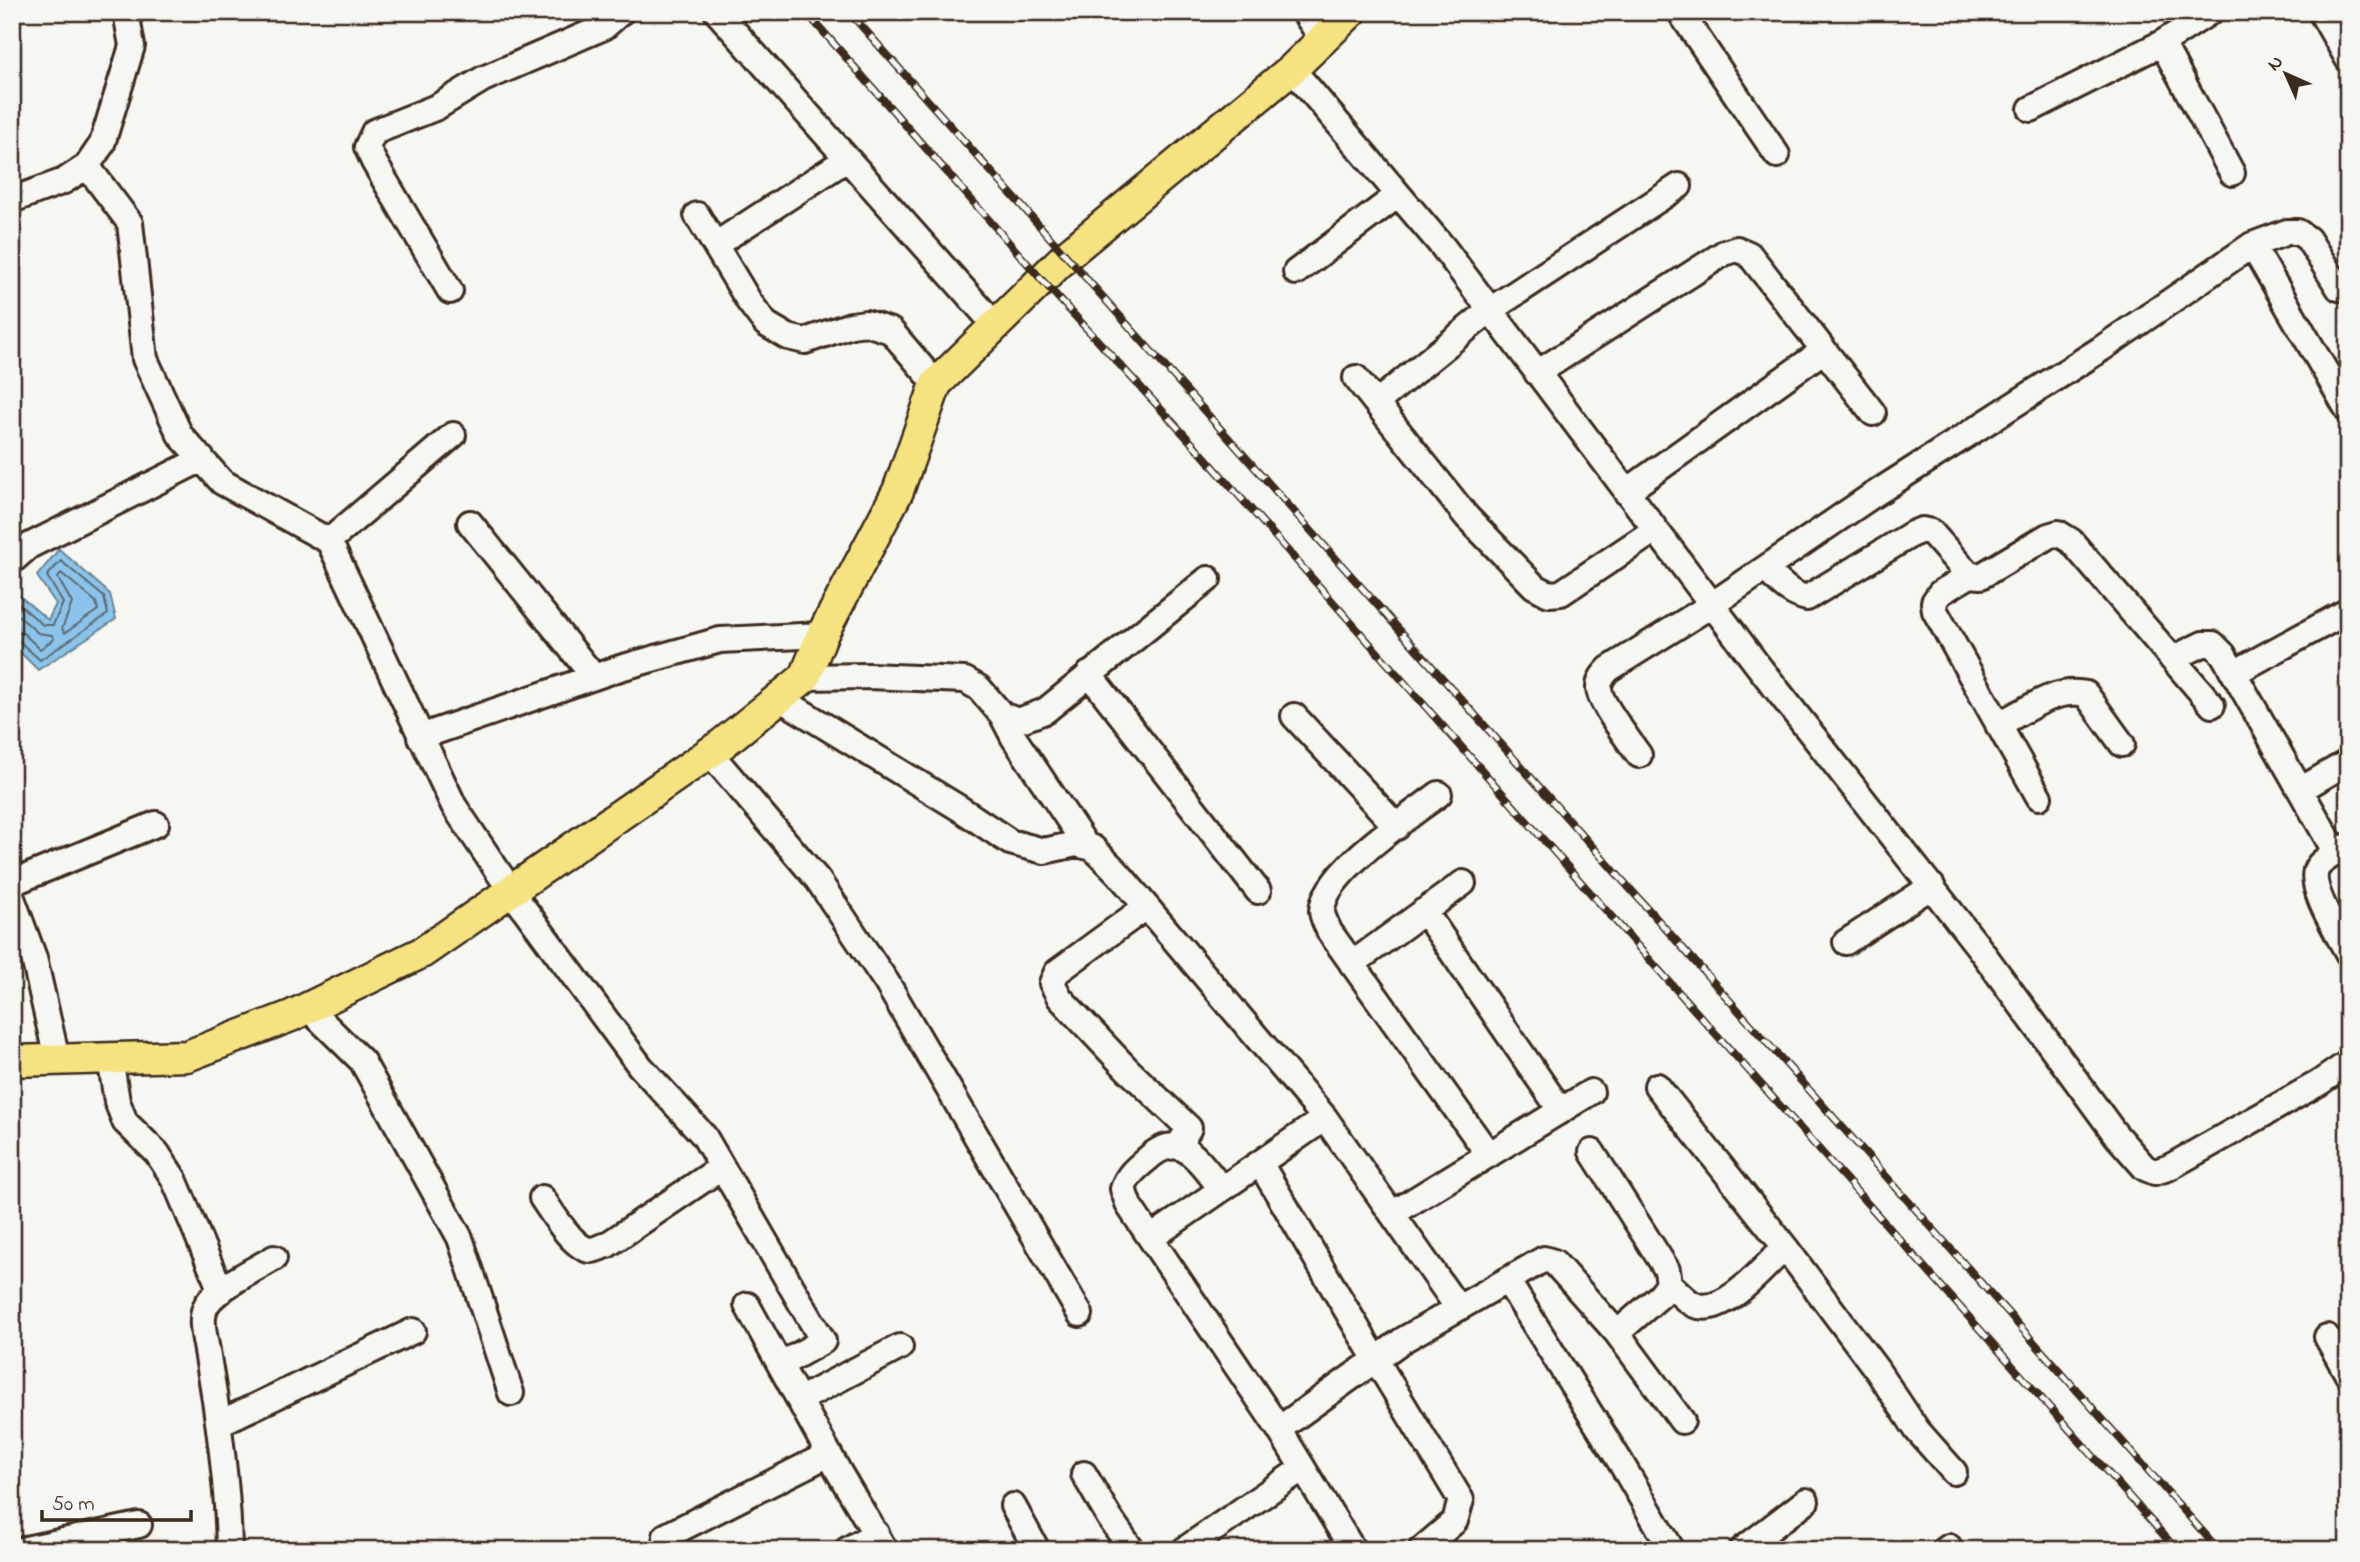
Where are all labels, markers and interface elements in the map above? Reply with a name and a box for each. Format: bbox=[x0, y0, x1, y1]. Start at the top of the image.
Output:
north arrow bbox=[2252, 38, 2322, 108]
text: N bbox=[2262, 50, 2290, 78]
scale bar bbox=[42, 1478, 191, 1522]
text: 50 m bbox=[52, 1490, 95, 1520]

